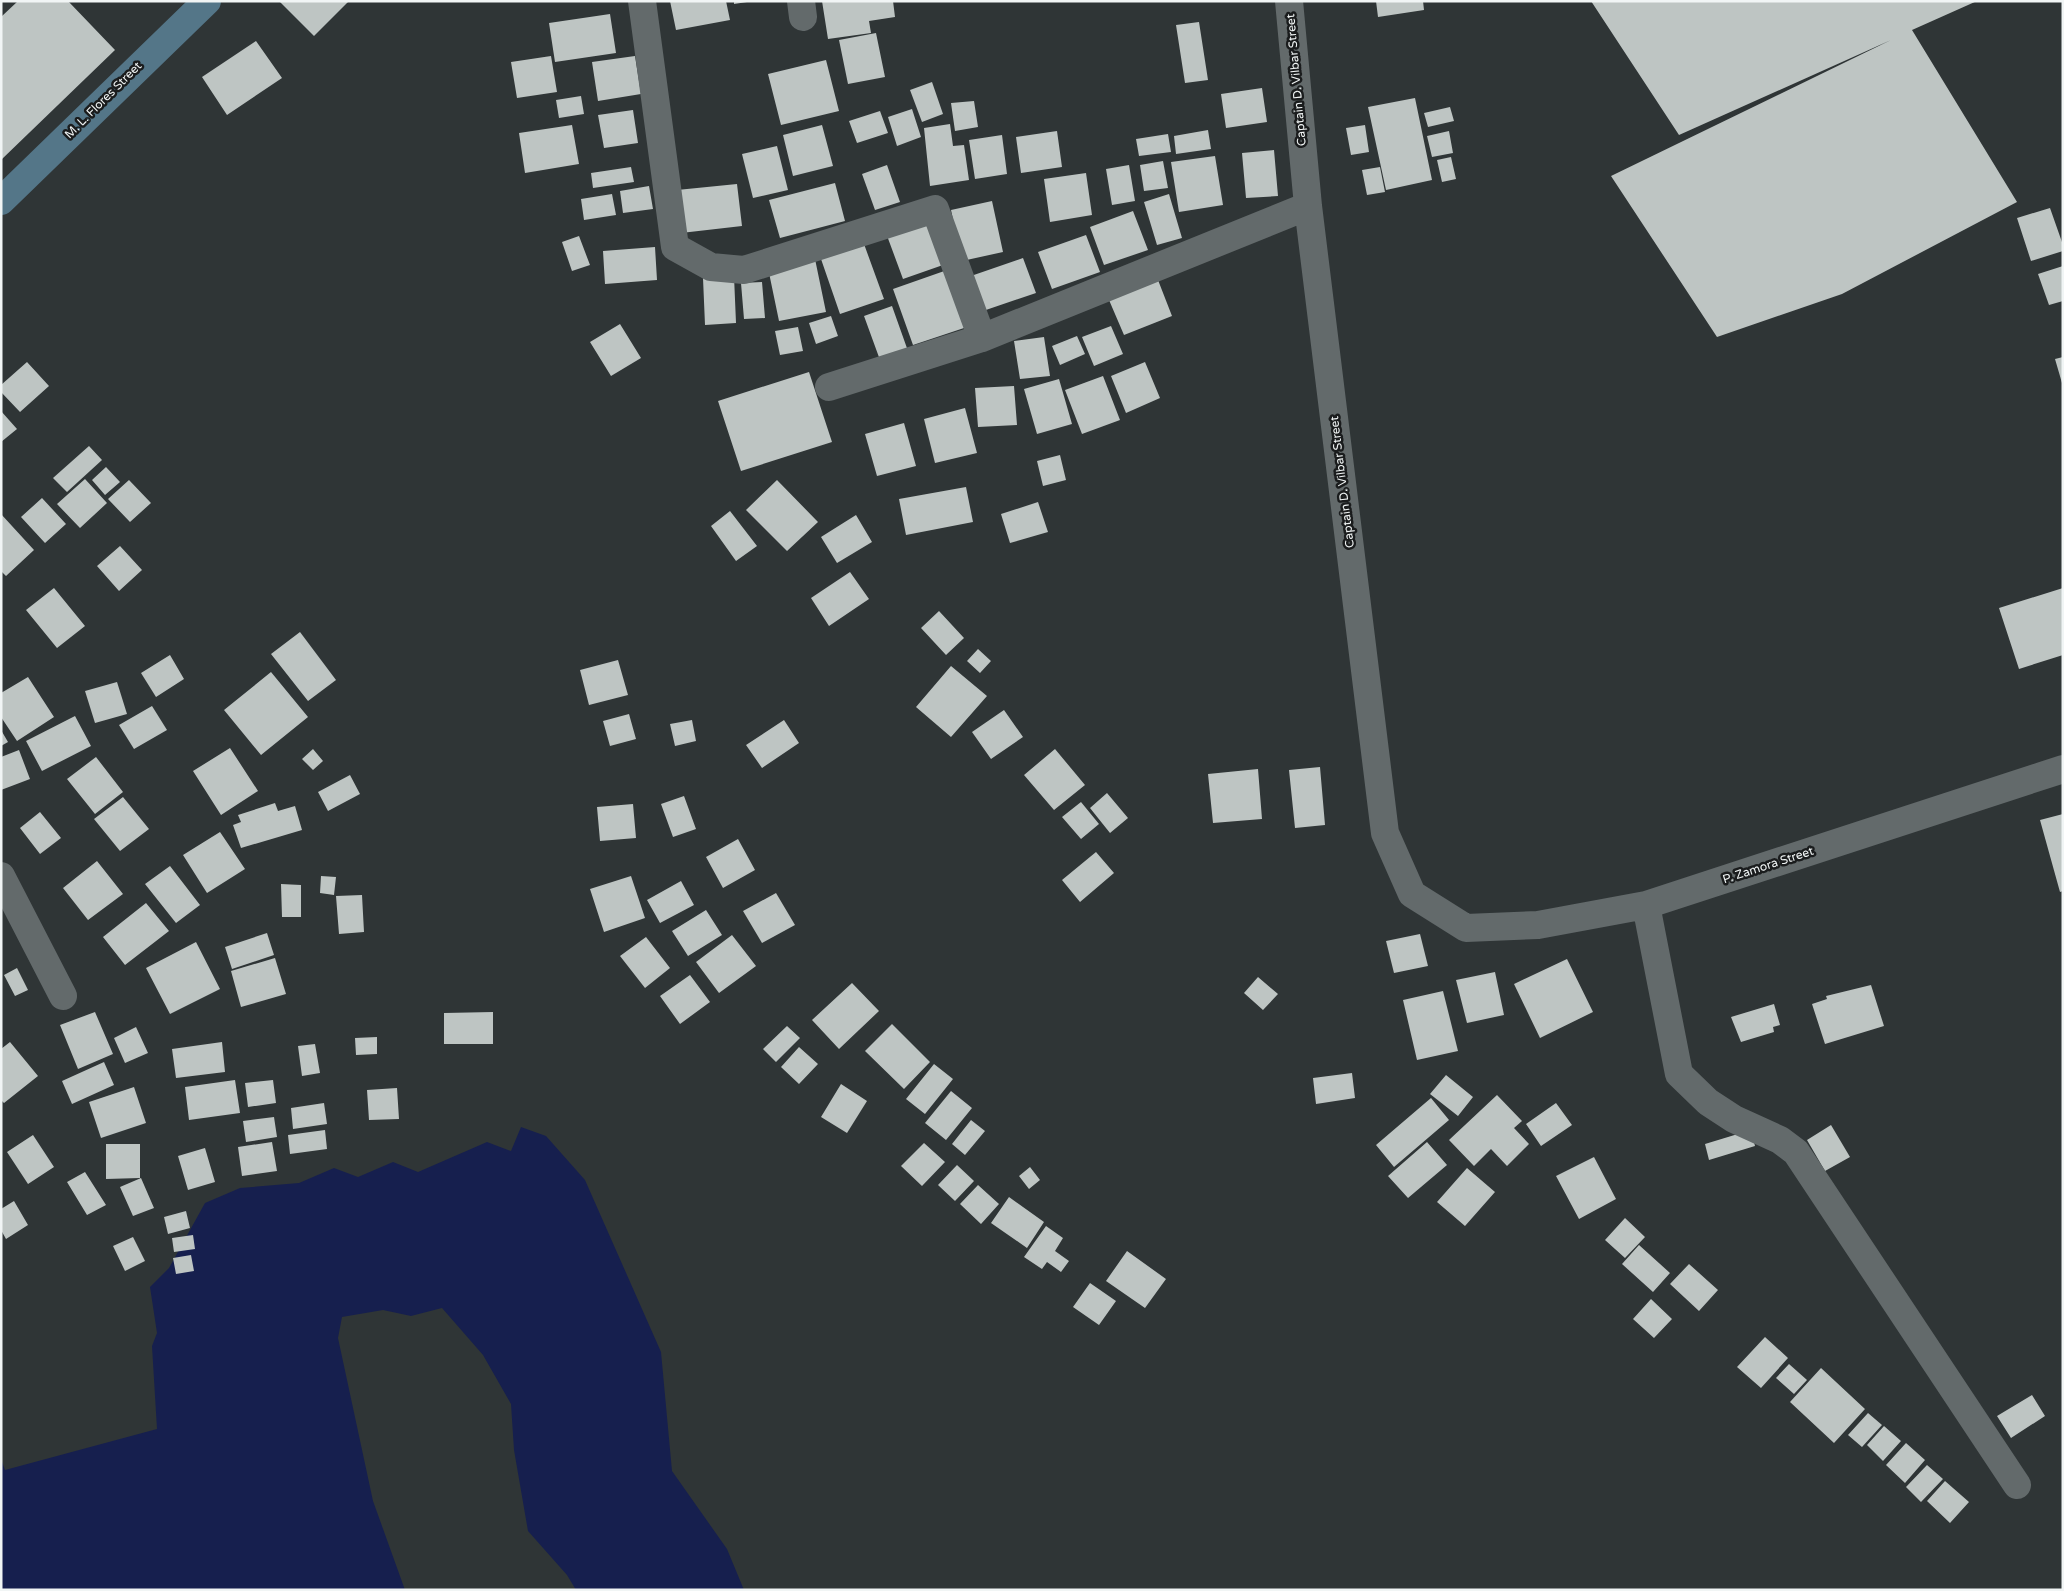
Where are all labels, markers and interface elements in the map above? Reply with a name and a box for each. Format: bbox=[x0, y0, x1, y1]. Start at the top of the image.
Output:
street label: Captain D. Vilbar Street bbox=[1283, 13, 1309, 147]
street label: M. L. Flores Street bbox=[62, 58, 145, 141]
street label: Captain D. Vilbar Street bbox=[1327, 415, 1357, 549]
street label: P. Zamora Street bbox=[1721, 844, 1816, 886]

